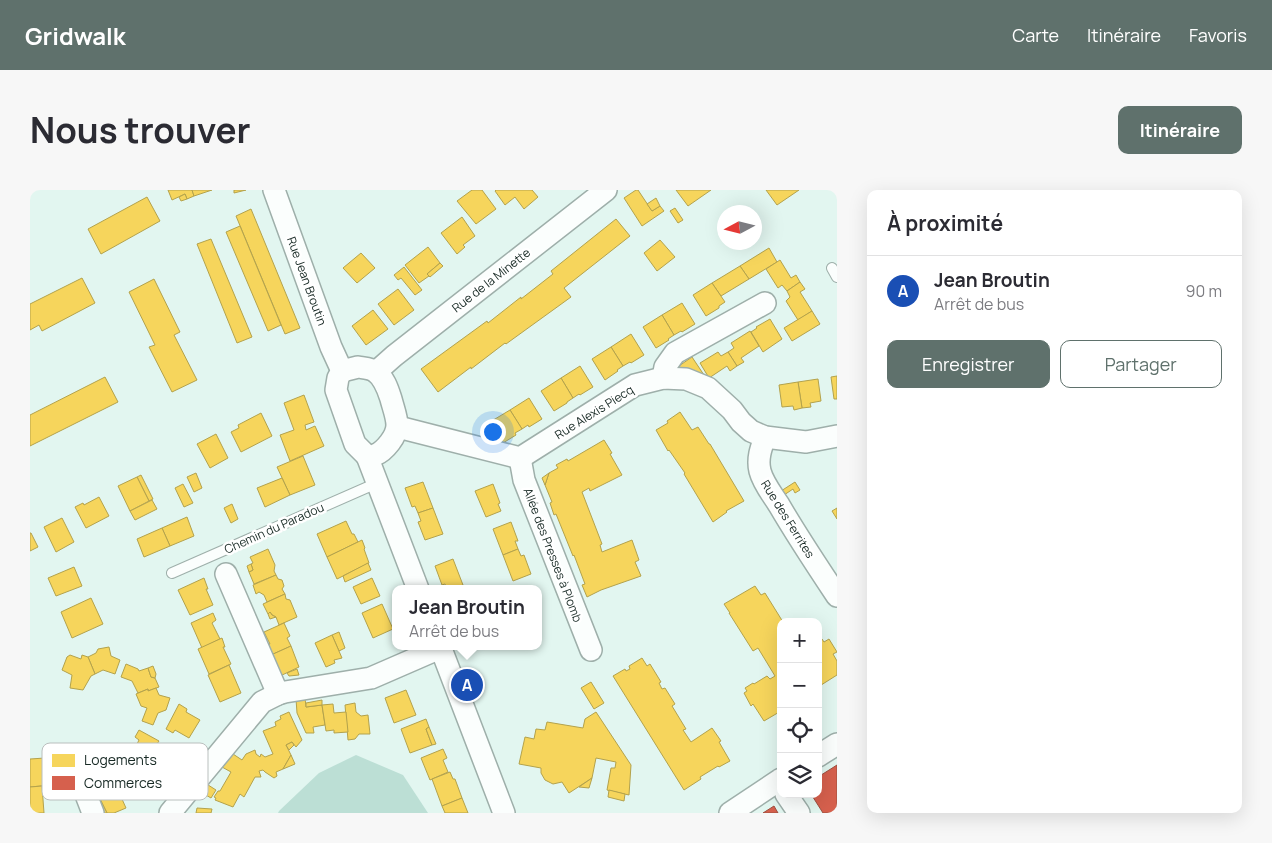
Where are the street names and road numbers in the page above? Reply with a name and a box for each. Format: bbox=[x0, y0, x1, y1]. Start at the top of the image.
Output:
street label: Rue Jean Broutin bbox=[283, 234, 331, 328]
street label: Rue de la Minette bbox=[448, 244, 534, 316]
street label: Rue Alexis Piecq bbox=[551, 381, 637, 443]
street label: Rue des Ferrites bbox=[757, 477, 819, 561]
street label: Allée des Presses à Plomb bbox=[519, 485, 587, 625]
street label: Chemin du Paradou bbox=[221, 498, 327, 558]

